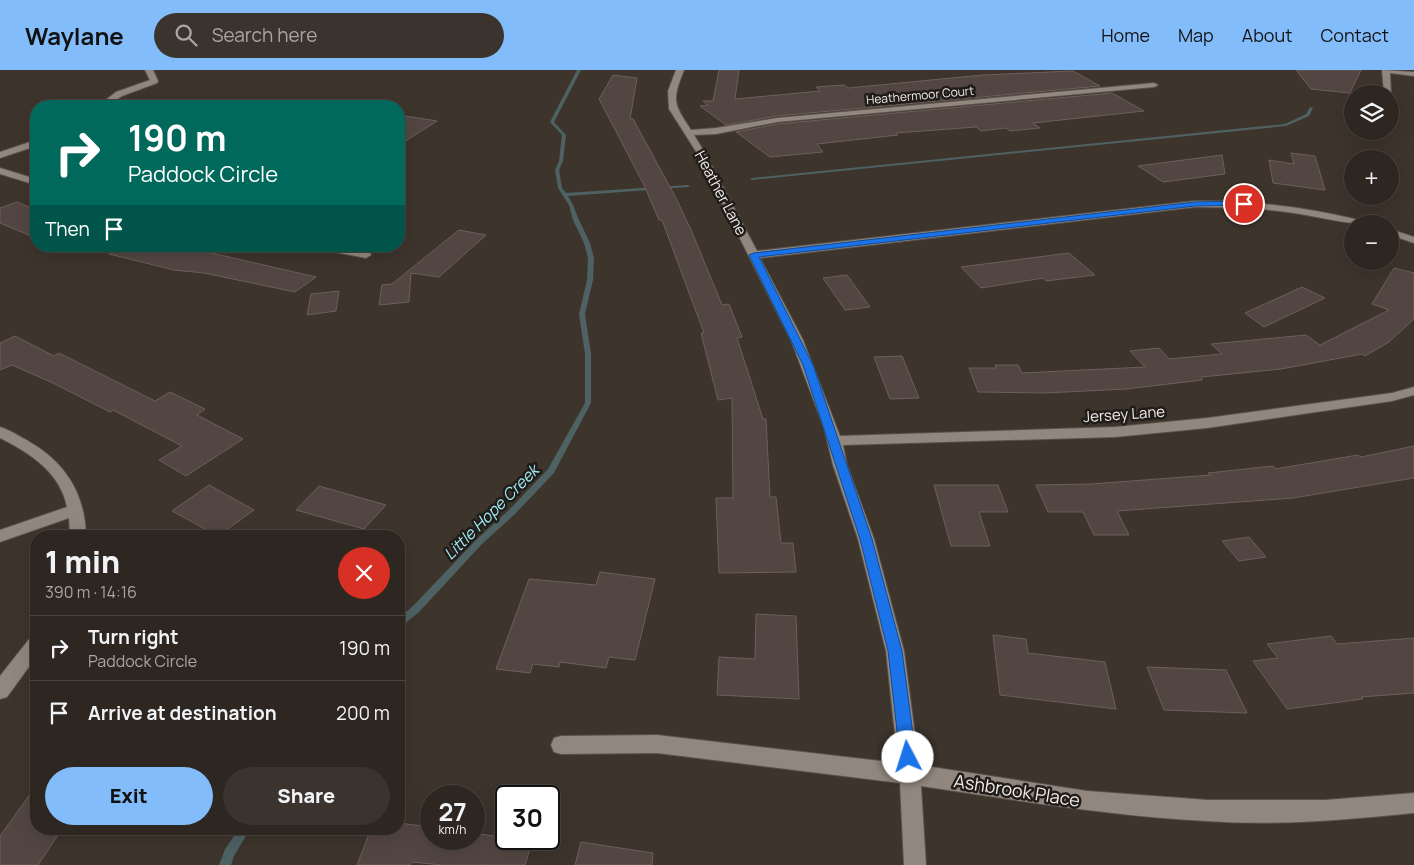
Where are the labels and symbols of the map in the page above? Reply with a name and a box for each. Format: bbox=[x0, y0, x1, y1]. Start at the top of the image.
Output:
street label: Heathermoor Court bbox=[865, 82, 975, 108]
street label: Heather Lane bbox=[690, 147, 752, 239]
pin bbox=[1223, 183, 1265, 225]
street label: Jersey Lane bbox=[1082, 401, 1166, 427]
water label: Little Hope Creek bbox=[439, 458, 545, 564]
position arrow bbox=[881, 730, 933, 782]
street label: Ashbrook Place bbox=[952, 768, 1082, 812]
speed limit sign: 30 bbox=[495, 785, 560, 850]

